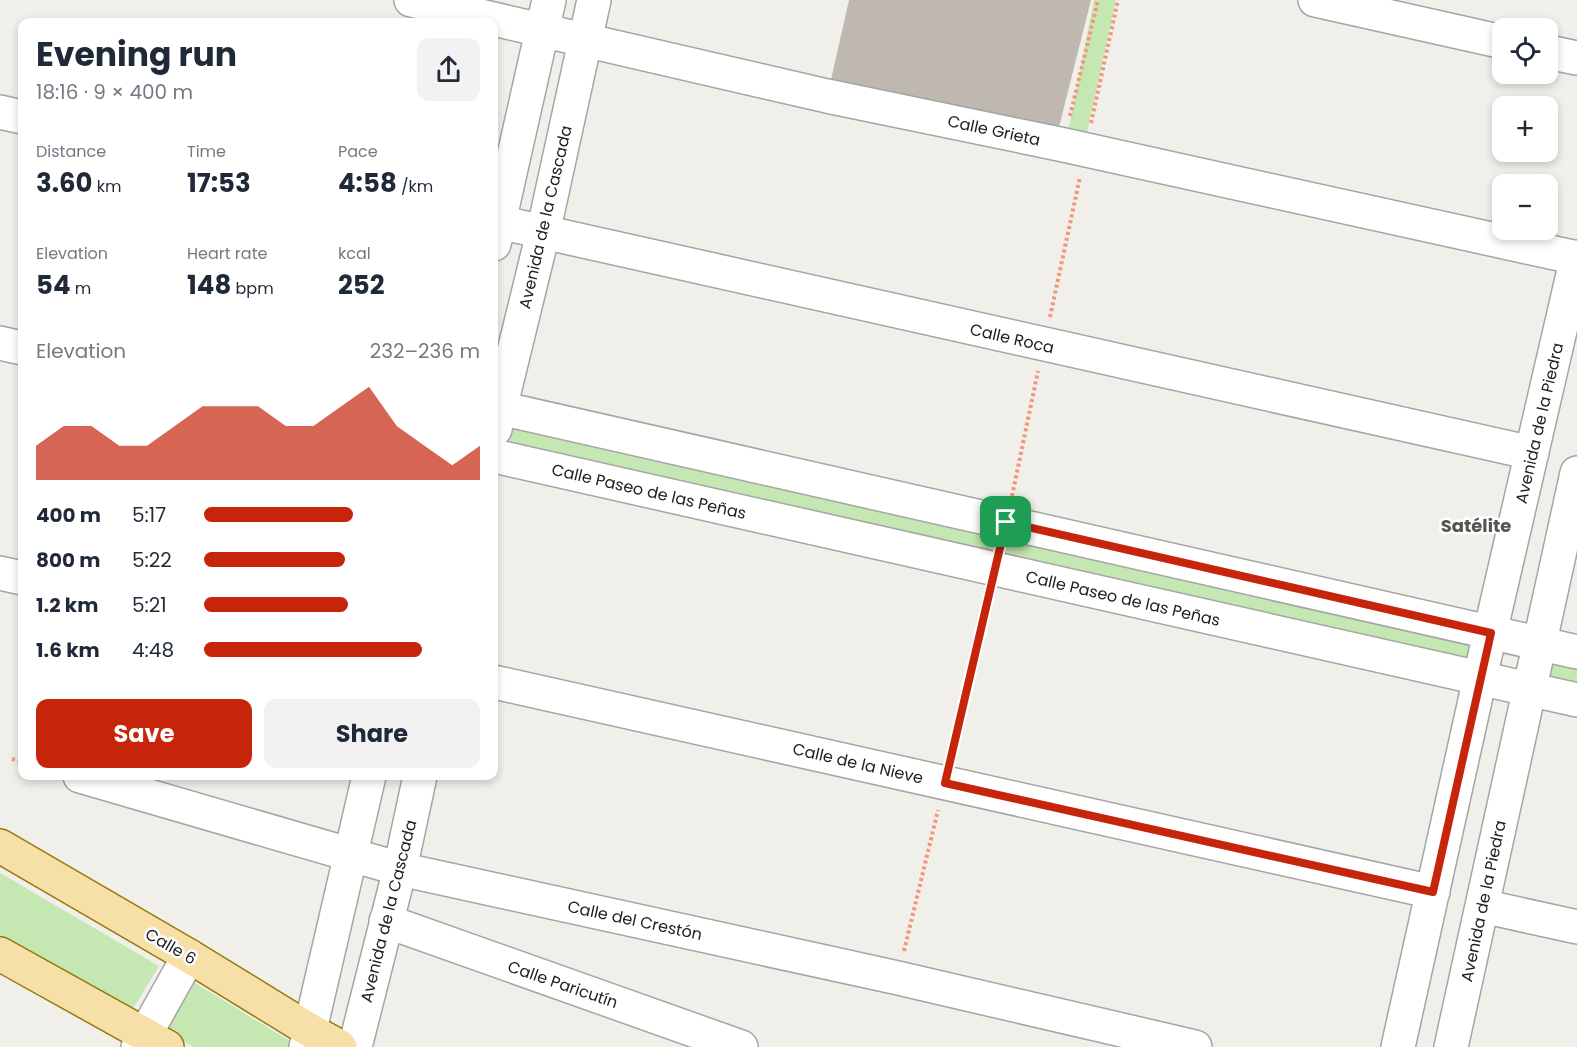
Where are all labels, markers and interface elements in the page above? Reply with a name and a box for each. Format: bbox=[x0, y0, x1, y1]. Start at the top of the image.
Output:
map controls bbox=[1492, 18, 1558, 240]
button: locate bbox=[1492, 18, 1558, 84]
text: Evening run bbox=[36, 31, 237, 78]
button: share bbox=[417, 38, 480, 101]
text: 18:16 · 9 × 400 m bbox=[36, 78, 193, 106]
button: + bbox=[1492, 96, 1558, 162]
street label: Calle Grieta bbox=[945, 109, 1042, 152]
street label: Avenida de la Cascada bbox=[513, 123, 578, 311]
text: Distance bbox=[36, 140, 106, 163]
text: Time bbox=[187, 140, 226, 163]
text: Pace bbox=[338, 140, 378, 163]
text: 3.60 bbox=[36, 165, 93, 201]
text: 17:53 bbox=[187, 165, 251, 201]
text: 4:58 bbox=[338, 165, 397, 201]
button: − bbox=[1492, 174, 1558, 240]
text: km bbox=[93, 175, 122, 198]
text: /km bbox=[397, 175, 433, 198]
text: Elevation bbox=[36, 242, 108, 265]
text: Heart rate bbox=[187, 242, 267, 265]
text: kcal bbox=[338, 242, 371, 265]
text: 54 bbox=[36, 267, 71, 303]
text: 148 bbox=[187, 267, 231, 303]
text: 252 bbox=[338, 267, 385, 303]
text: m bbox=[71, 277, 91, 300]
text: bpm bbox=[231, 277, 274, 300]
street label: Calle Roca bbox=[968, 318, 1056, 359]
text: Elevation bbox=[36, 337, 126, 365]
text: 232–236 m bbox=[370, 337, 480, 365]
street label: Avenida de la Piedra bbox=[1510, 340, 1569, 506]
street label: Calle Paseo de las Peñas bbox=[549, 458, 748, 525]
pin bbox=[980, 496, 1031, 547]
text: 400 m bbox=[36, 501, 101, 529]
text: 5:17 bbox=[132, 501, 166, 529]
icon: arrive bbox=[989, 505, 1022, 538]
district label: Satélite bbox=[1441, 513, 1511, 538]
text: 800 m bbox=[36, 546, 100, 574]
text: 5:22 bbox=[132, 546, 172, 574]
street label: Calle Paseo de las Peñas bbox=[1023, 565, 1222, 632]
text: 1.2 km bbox=[36, 591, 98, 619]
text: 5:21 bbox=[132, 591, 167, 619]
text: 1.6 km bbox=[36, 636, 100, 664]
text: 4:48 bbox=[132, 636, 174, 664]
button: Save bbox=[36, 699, 252, 768]
button: Share bbox=[264, 699, 480, 768]
street label: Calle de la Nieve bbox=[790, 737, 925, 790]
street label: Avenida de la Cascada bbox=[355, 817, 422, 1005]
street label: Avenida de la Piedra bbox=[1455, 818, 1512, 984]
street label: Calle del Crestón bbox=[565, 895, 704, 946]
street label: Calle 6 bbox=[141, 923, 200, 970]
street label: Calle Paricutín bbox=[505, 955, 621, 1014]

